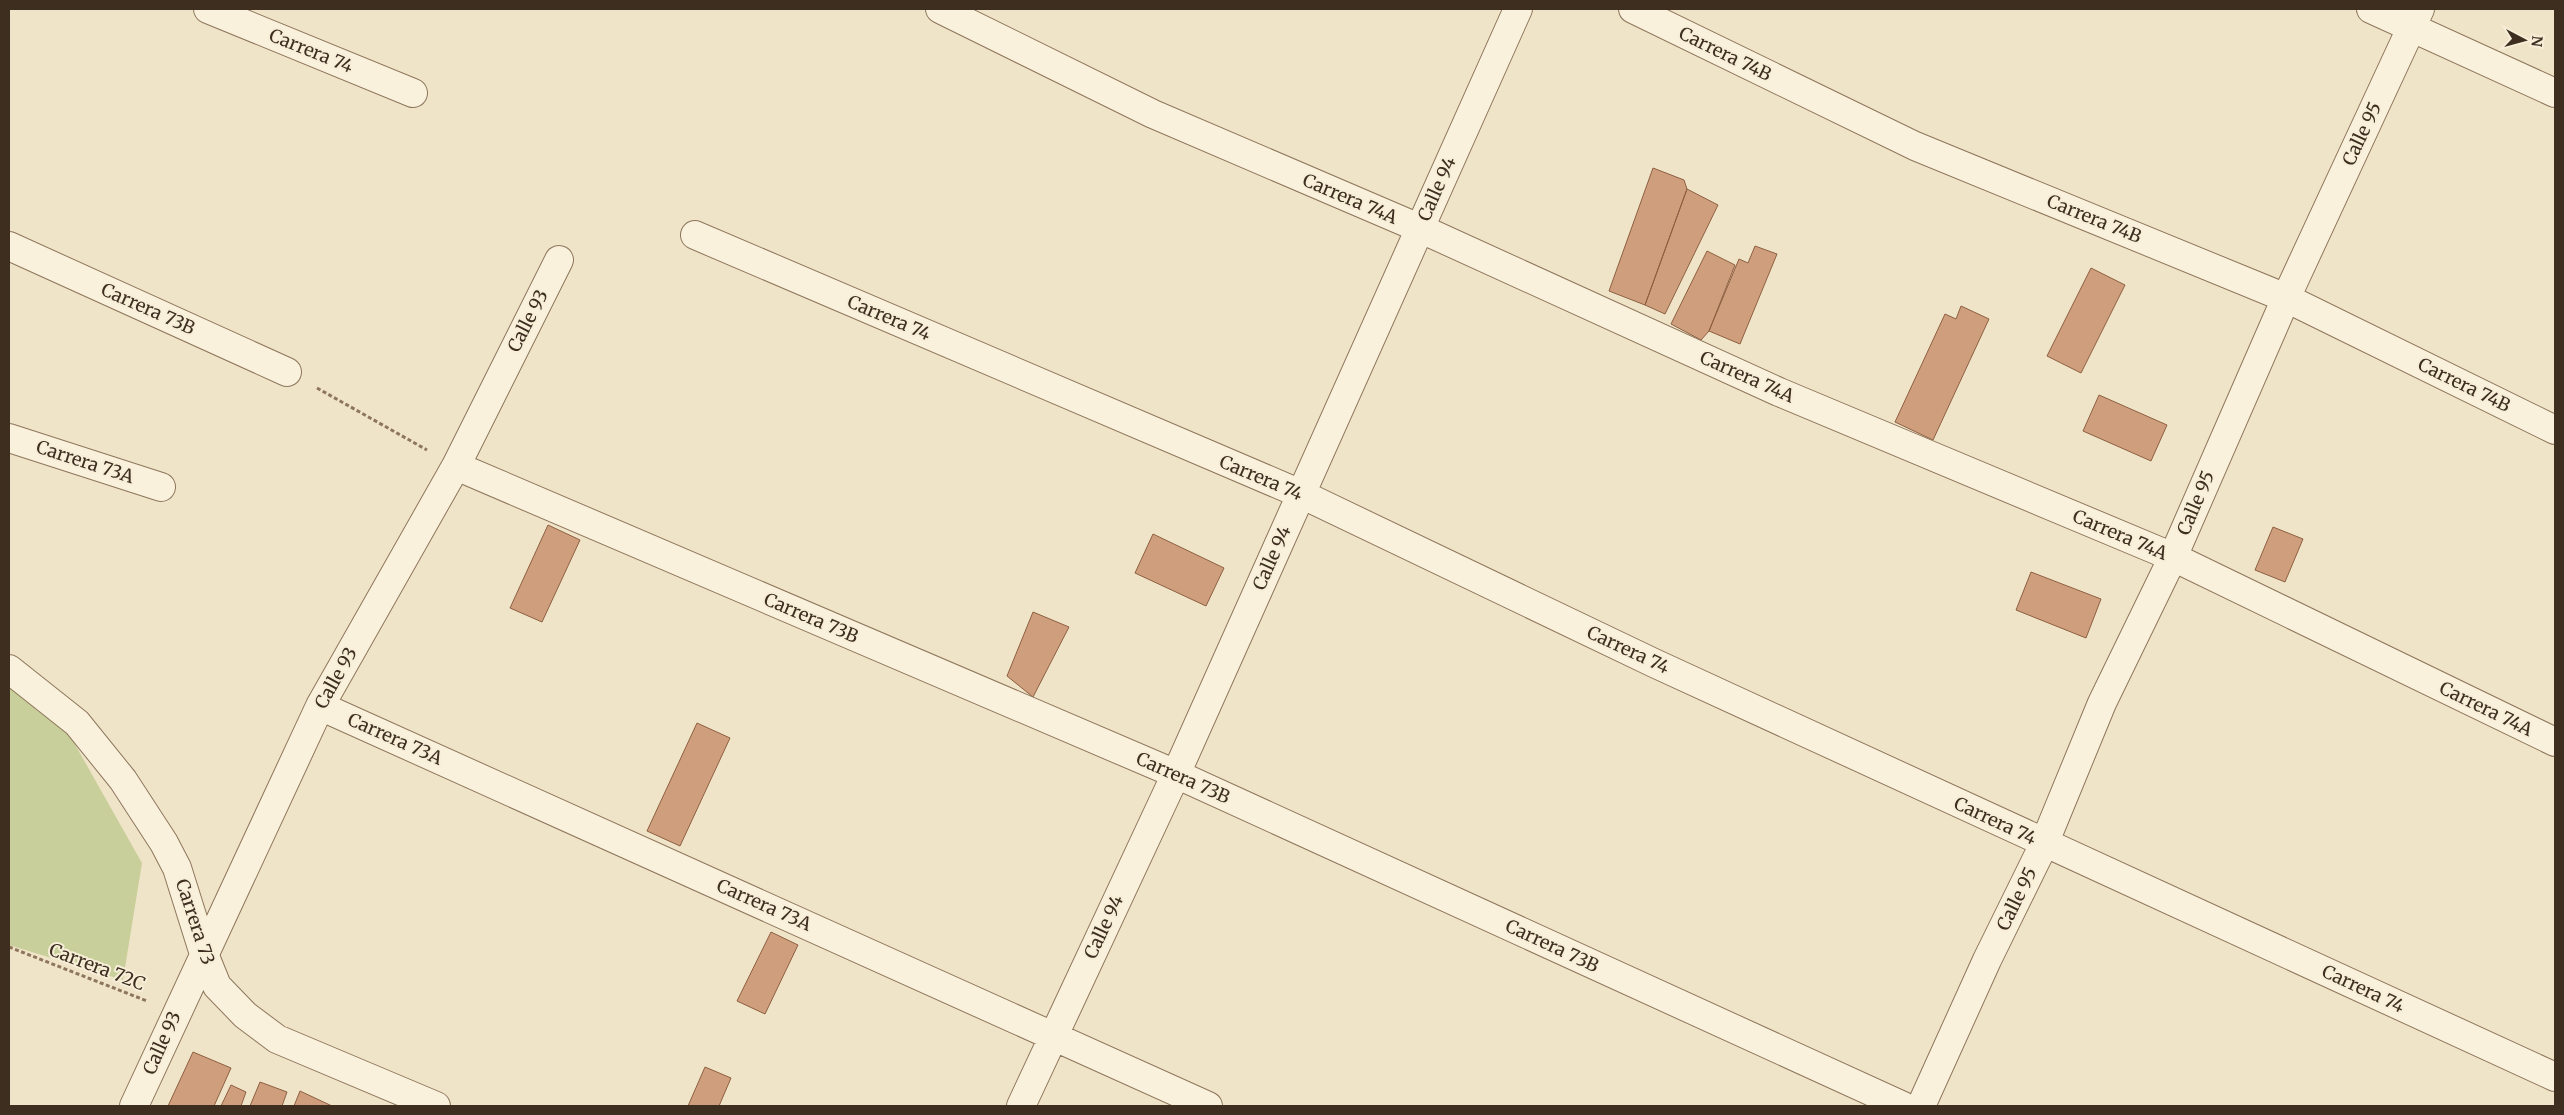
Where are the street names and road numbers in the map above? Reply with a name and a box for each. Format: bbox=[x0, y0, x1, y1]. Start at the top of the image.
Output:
street label: Carrera 74B bbox=[1675, 21, 1775, 86]
street label: Carrera 74 bbox=[266, 23, 356, 78]
street label: Calle 95 bbox=[2337, 98, 2386, 169]
street label: Calle 94 bbox=[1412, 153, 1461, 225]
street label: Carrera 74A bbox=[1299, 168, 1401, 229]
street label: Carrera 74B bbox=[2044, 189, 2145, 248]
street label: Carrera 73B bbox=[98, 278, 199, 339]
street label: Calle 93 bbox=[502, 286, 553, 356]
street label: Carrera 74 bbox=[844, 290, 934, 345]
street label: Carrera 74A bbox=[1696, 346, 1798, 408]
street label: Carrera 74B bbox=[2414, 352, 2514, 417]
street label: Carrera 73A bbox=[34, 435, 137, 488]
street label: Carrera 74 bbox=[1216, 450, 1306, 505]
street label: Calle 95 bbox=[2172, 467, 2219, 538]
street label: Carrera 74A bbox=[2069, 504, 2171, 565]
street label: Calle 94 bbox=[1247, 522, 1296, 594]
street label: Carrera 73B bbox=[761, 587, 862, 648]
street label: Carrera 74 bbox=[1583, 620, 1673, 679]
street label: Calle 93 bbox=[309, 643, 362, 713]
street label: Carrera 74A bbox=[2436, 676, 2537, 741]
street label: Carrera 73A bbox=[344, 707, 446, 770]
street label: Carrera 73B bbox=[1133, 747, 1234, 808]
street label: Carrera 74 bbox=[1950, 791, 2040, 850]
street label: Calle 95 bbox=[1991, 863, 2042, 934]
street label: Carrera 73A bbox=[713, 873, 815, 936]
street label: Carrera 73 bbox=[171, 876, 220, 968]
street label: Calle 94 bbox=[1079, 891, 1128, 962]
street label: Carrera 73B bbox=[1502, 914, 1603, 977]
street label: Carrera 72C bbox=[46, 938, 149, 995]
street label: Carrera 74 bbox=[2318, 959, 2408, 1018]
street label: Calle 93 bbox=[137, 1008, 186, 1078]

